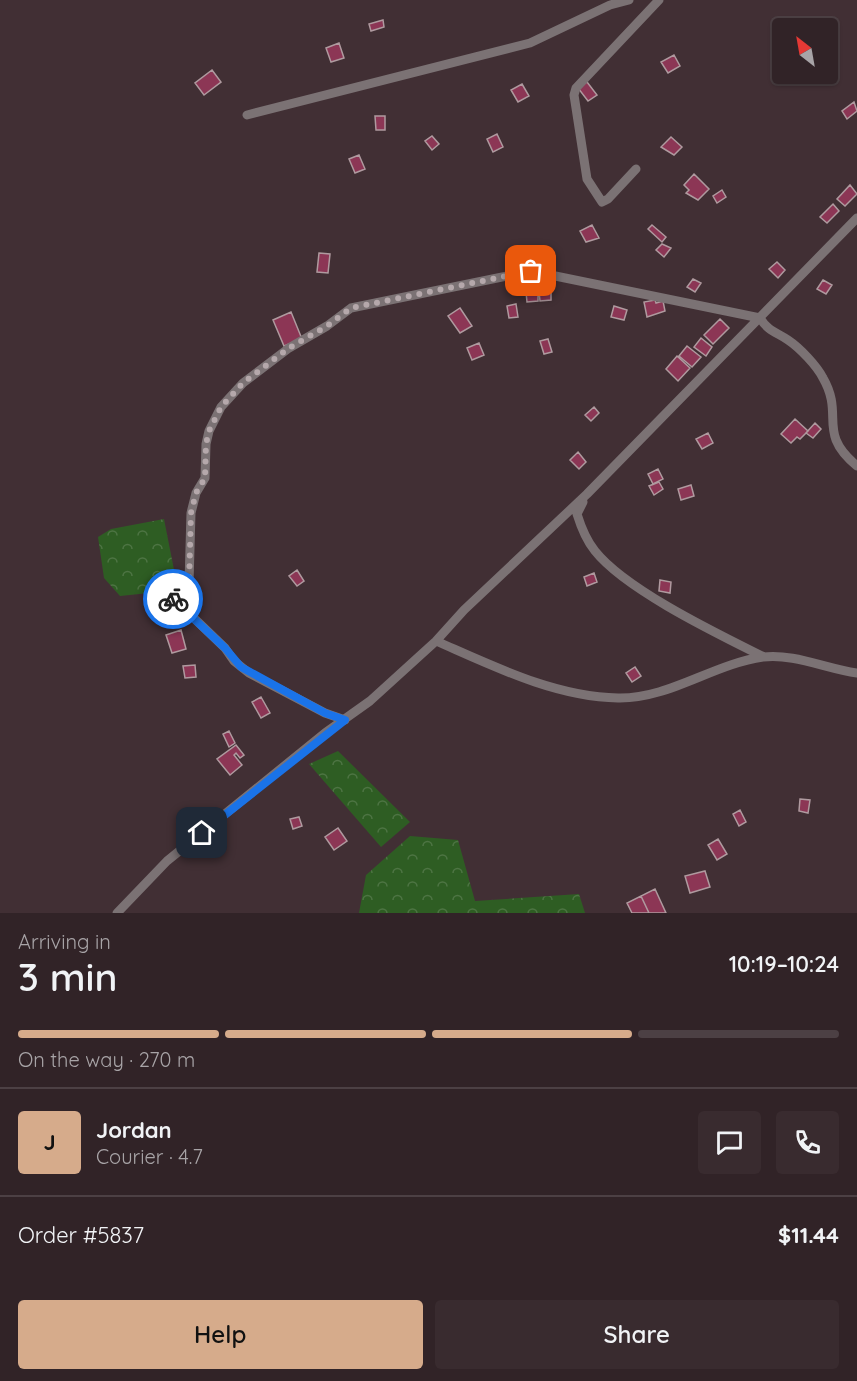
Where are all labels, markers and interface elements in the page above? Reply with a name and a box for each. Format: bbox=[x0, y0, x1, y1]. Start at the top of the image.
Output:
north arrow bbox=[772, 18, 838, 84]
map controls bbox=[772, 18, 838, 84]
pin bbox=[505, 245, 556, 296]
icon: bag bbox=[514, 254, 547, 287]
courier bbox=[143, 569, 203, 629]
icon: bike bbox=[157, 583, 190, 616]
pin bbox=[176, 807, 227, 858]
icon: home bbox=[185, 816, 218, 849]
text: Arriving in bbox=[18, 929, 111, 954]
text: 10:19–10:24 bbox=[729, 950, 839, 978]
text: 3 min bbox=[18, 952, 117, 1001]
text: On the way · 270 m bbox=[18, 1047, 195, 1072]
button: chat bbox=[698, 1111, 761, 1174]
button: phone bbox=[776, 1111, 839, 1174]
text: Jordan bbox=[96, 1116, 172, 1144]
text: J bbox=[43, 1128, 56, 1156]
text: Courier · 4.7 bbox=[96, 1144, 203, 1169]
text: Order #5837 bbox=[18, 1221, 144, 1249]
text: $11.44 bbox=[778, 1221, 839, 1249]
button: Help bbox=[18, 1300, 423, 1369]
button: Share bbox=[435, 1300, 839, 1369]

